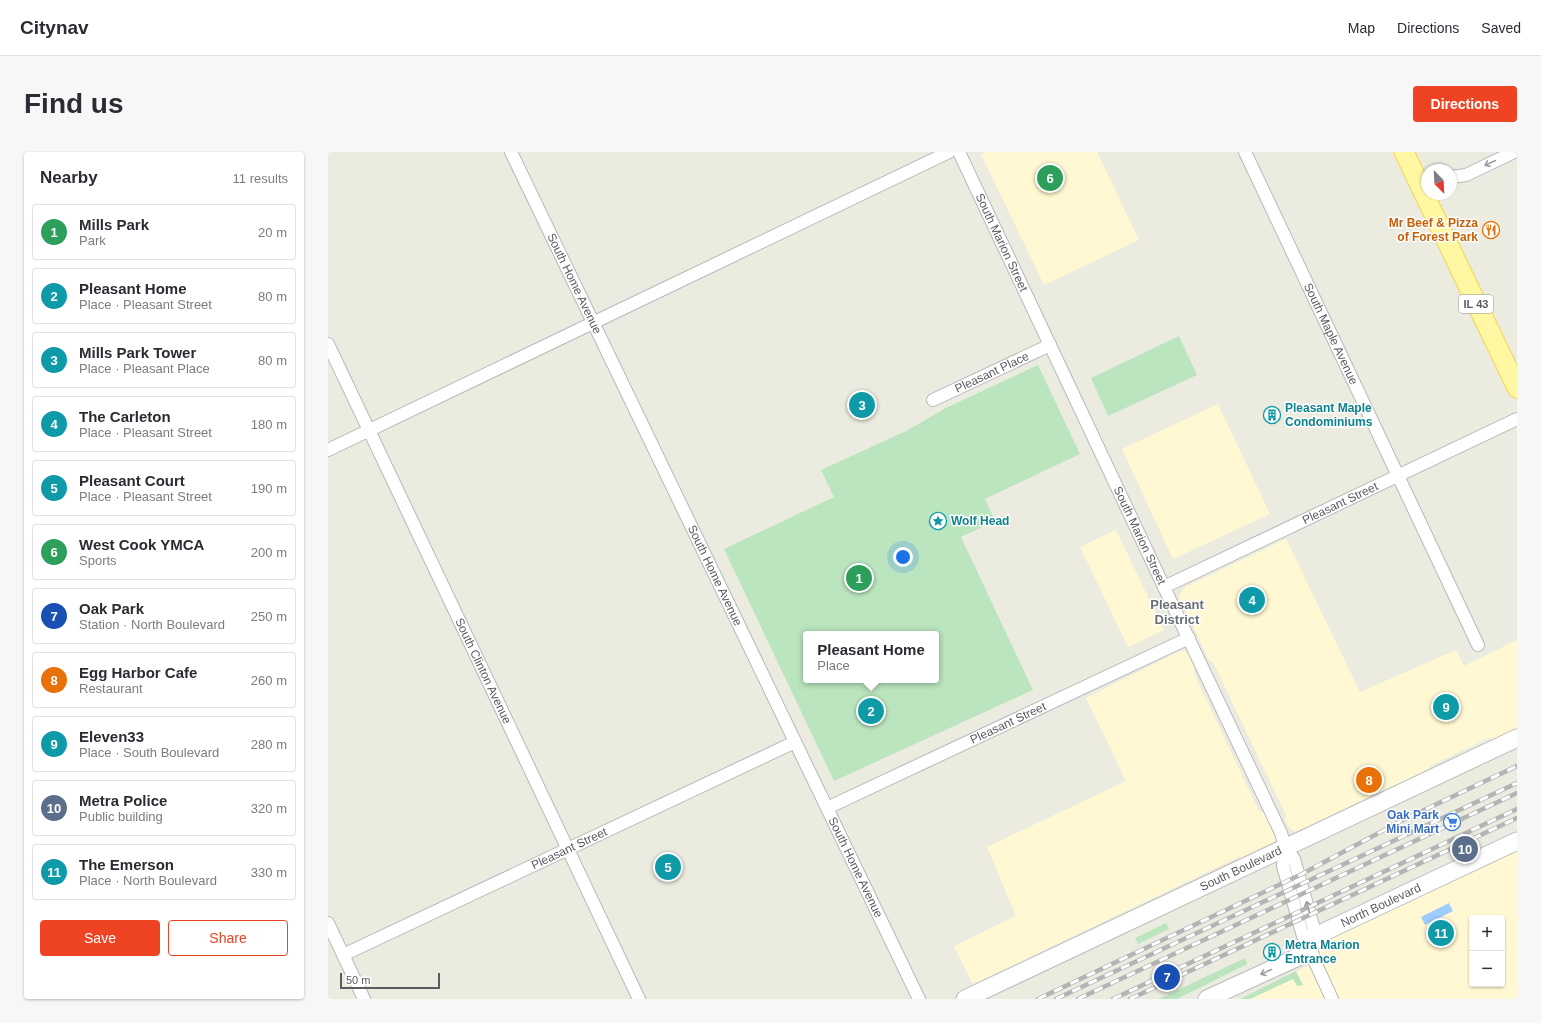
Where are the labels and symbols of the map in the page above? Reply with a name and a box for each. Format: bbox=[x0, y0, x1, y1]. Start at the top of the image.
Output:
one-way arrow bbox=[1484, 160, 1496, 167]
pin: 6 bbox=[1037, 163, 1063, 193]
north arrow bbox=[1421, 164, 1457, 200]
street label: South Marion Street bbox=[973, 191, 1031, 294]
place label: Mr Beef & Pizza of Forest Park bbox=[1389, 216, 1478, 244]
restaurant icon: Mr Beef & Pizza of Forest Park bbox=[1481, 220, 1501, 240]
street label: South Home Avenue bbox=[544, 231, 605, 336]
street label: South Maple Avenue bbox=[1301, 281, 1361, 387]
road number: IL 43 bbox=[1459, 295, 1493, 313]
street label: Pleasant Place bbox=[953, 349, 1031, 396]
pin: 3 bbox=[849, 390, 875, 420]
place label: Pleasant Maple Condominiums bbox=[1285, 401, 1373, 429]
building icon: Pleasant Maple Condominiums bbox=[1262, 405, 1282, 425]
street label: Pleasant Street bbox=[1300, 479, 1381, 527]
street label: South Marion Street bbox=[1111, 484, 1169, 587]
place icon: Wolf Head bbox=[928, 511, 948, 531]
place label: Wolf Head bbox=[951, 514, 1009, 528]
street label: South Home Avenue bbox=[685, 523, 745, 628]
your location bbox=[893, 547, 913, 567]
pin: 1 bbox=[846, 563, 872, 593]
pin: 4 bbox=[1239, 585, 1265, 615]
district label: Pleasant District bbox=[1150, 597, 1204, 627]
street label: South Clinton Avenue bbox=[452, 616, 514, 726]
pin: 9 bbox=[1433, 692, 1459, 722]
pin: 2 bbox=[858, 696, 884, 726]
street label: Pleasant Street bbox=[968, 699, 1049, 747]
pin: 8 bbox=[1356, 765, 1382, 795]
place label: Oak Park Mini Mart bbox=[1386, 808, 1439, 836]
supermarket icon: Oak Park Mini Mart bbox=[1442, 812, 1462, 832]
street label: South Home Avenue bbox=[825, 815, 886, 920]
street label: Pleasant Street bbox=[529, 824, 610, 872]
pin: 10 bbox=[1452, 834, 1478, 864]
street label: South Boulevard bbox=[1198, 843, 1284, 894]
pin: 5 bbox=[655, 852, 681, 882]
street label: North Boulevard bbox=[1338, 880, 1423, 930]
one-way arrow bbox=[1303, 901, 1311, 914]
pin: 11 bbox=[1428, 918, 1454, 948]
place label: Metra Marion Entrance bbox=[1285, 938, 1360, 966]
building icon: Metra Marion Entrance bbox=[1262, 942, 1282, 962]
pin: 7 bbox=[1154, 962, 1180, 992]
one-way arrow bbox=[1260, 969, 1272, 976]
scale bar bbox=[340, 971, 440, 990]

